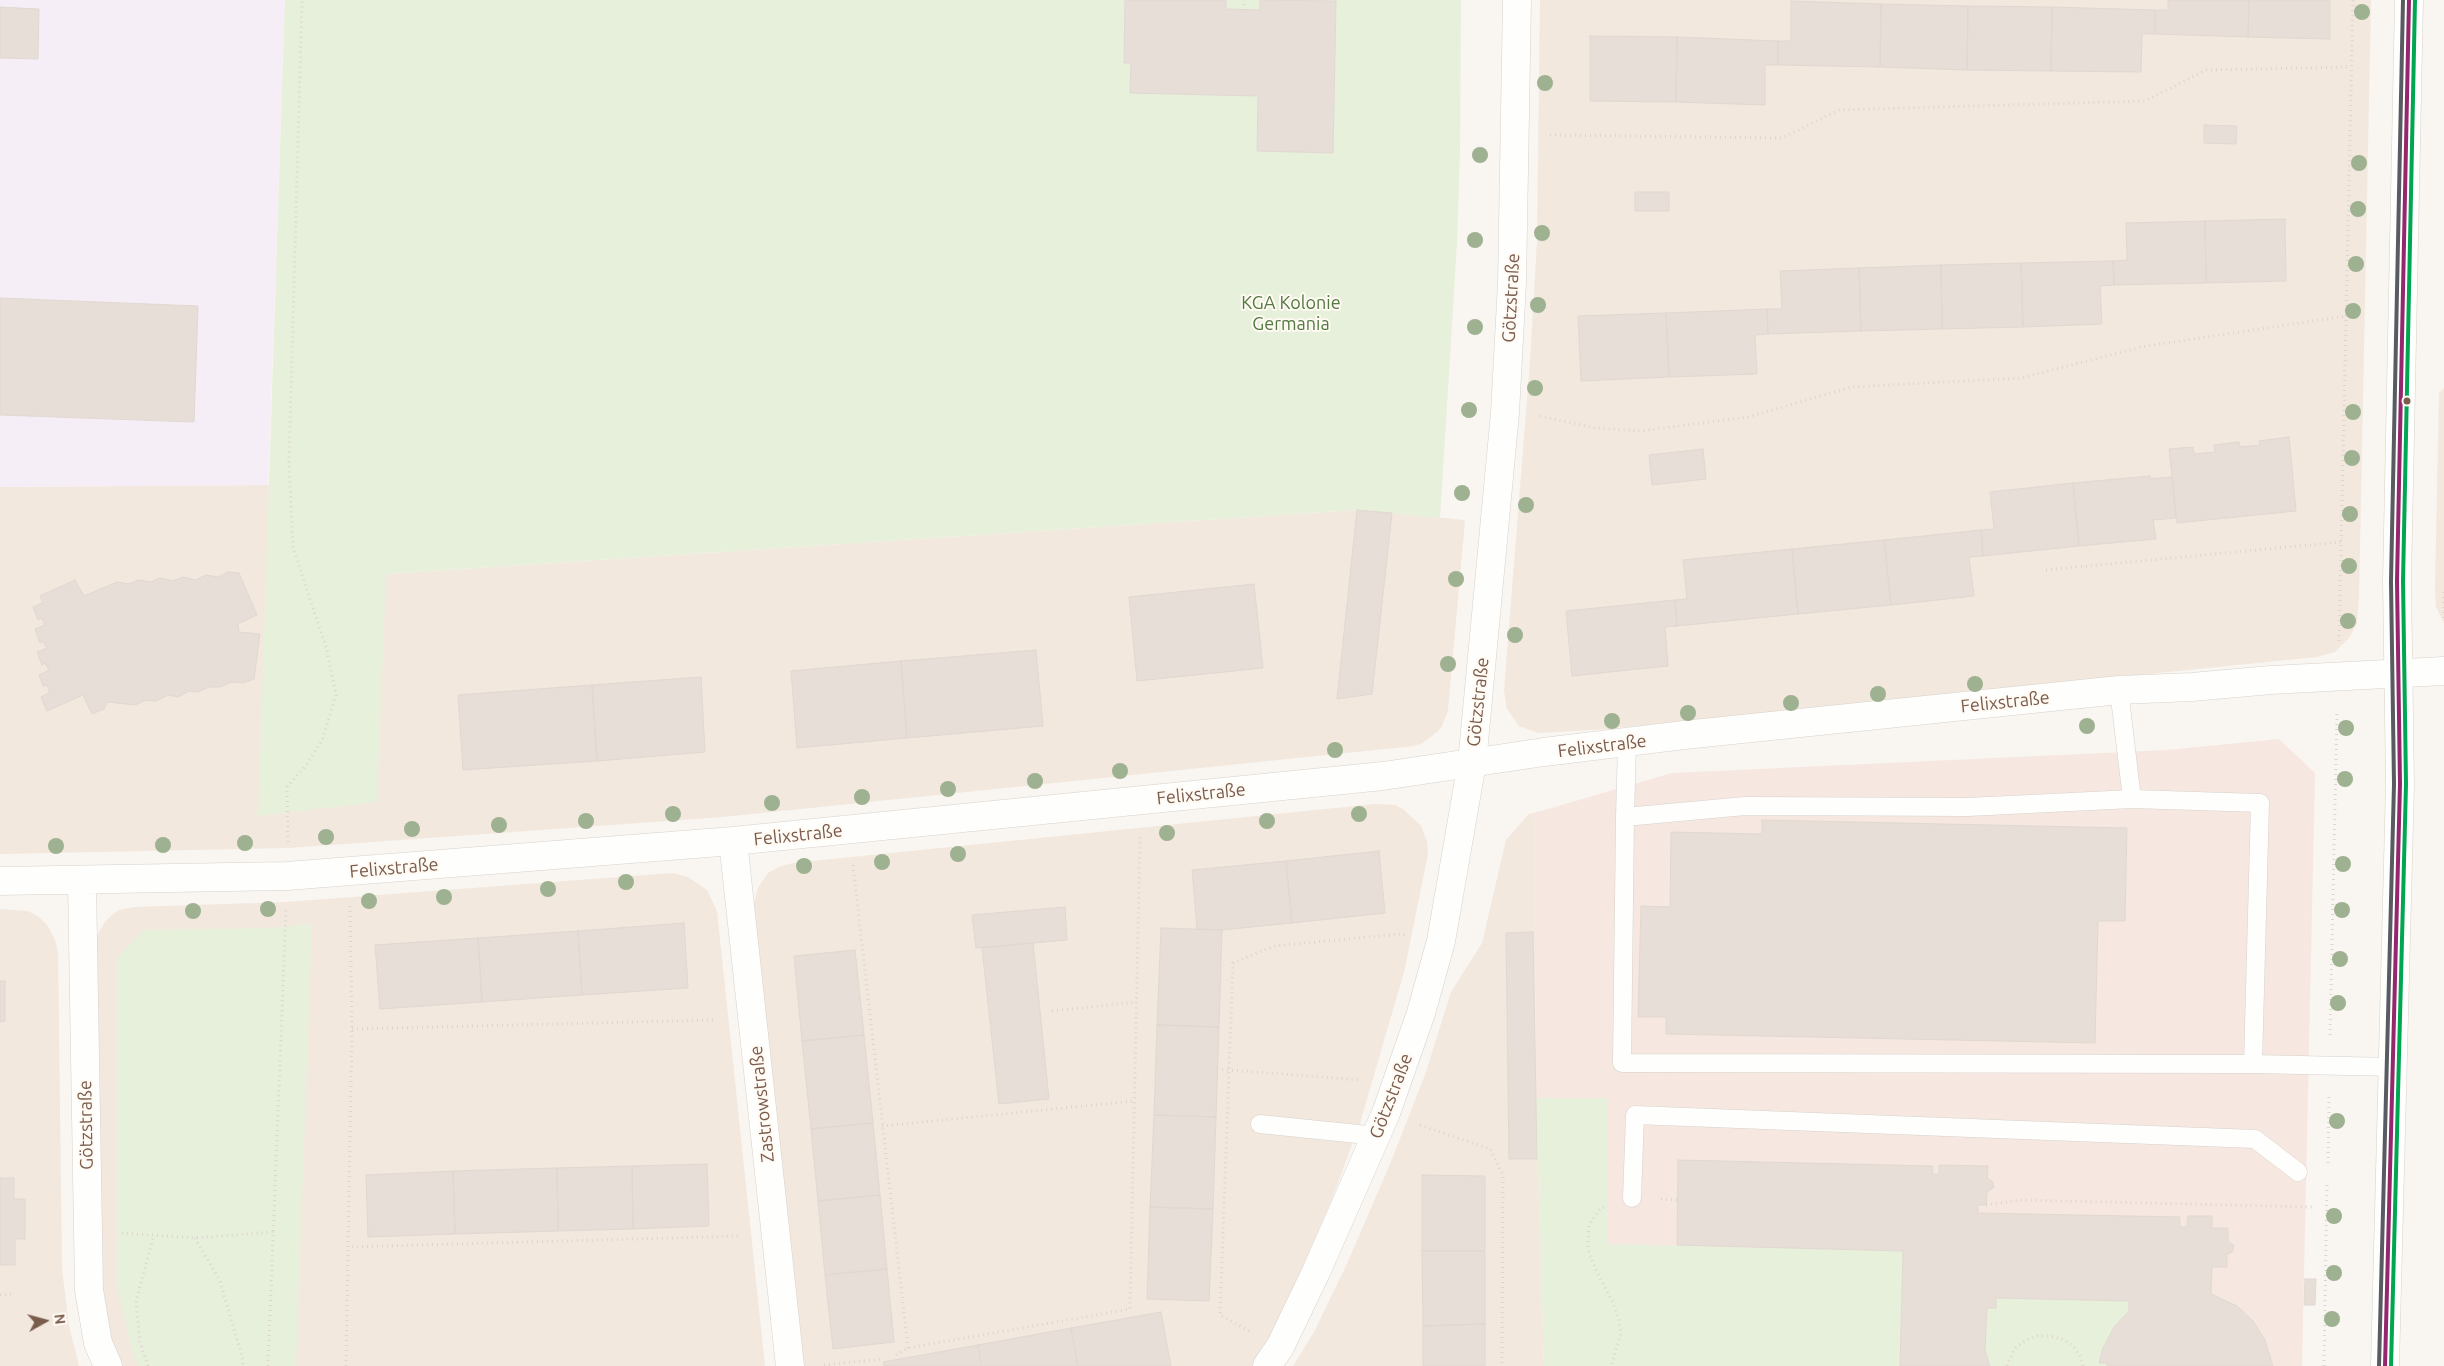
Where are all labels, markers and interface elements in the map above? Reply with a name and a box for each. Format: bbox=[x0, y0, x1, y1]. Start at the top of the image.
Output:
street label: Götzstraße bbox=[1498, 253, 1524, 343]
park label: KGA Kolonie Germania bbox=[1241, 292, 1341, 334]
unlabelled marker bbox=[2402, 396, 2412, 406]
street label: Götzstraße bbox=[1463, 656, 1493, 748]
street label: Felixstraße bbox=[1959, 687, 2051, 717]
street label: Felixstraße bbox=[1556, 730, 1648, 762]
street label: Felixstraße bbox=[1155, 779, 1247, 809]
street label: Felixstraße bbox=[752, 820, 844, 850]
street label: Felixstraße bbox=[349, 853, 439, 883]
street label: Zastrowstraße bbox=[745, 1045, 779, 1163]
street label: Götzstraße bbox=[1365, 1050, 1417, 1142]
street label: Götzstraße bbox=[74, 1080, 98, 1170]
north arrow bbox=[20, 1296, 70, 1346]
text: N bbox=[51, 1313, 68, 1325]

